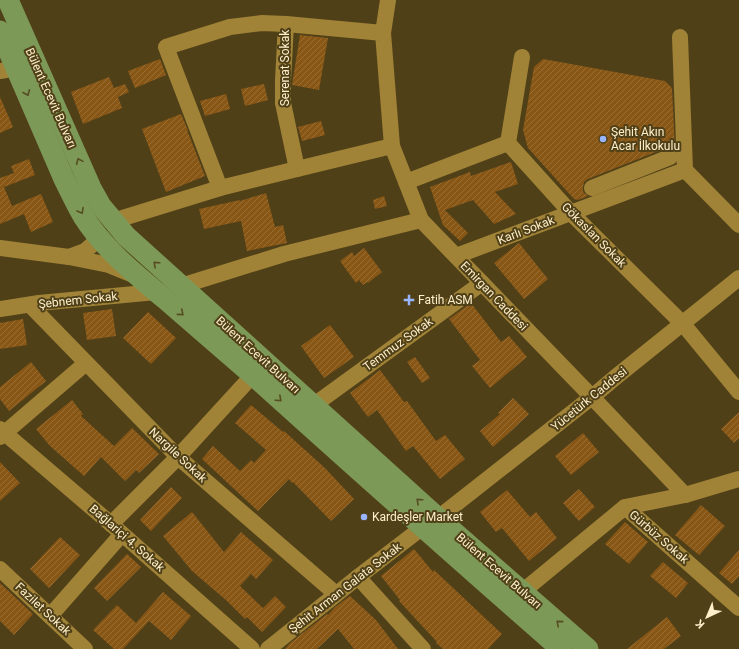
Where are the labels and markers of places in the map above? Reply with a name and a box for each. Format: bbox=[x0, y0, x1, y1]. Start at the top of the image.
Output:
place label: Şehit Akın Acar İlkokulu bbox=[611, 125, 680, 153]
marker: Şehit Akın Acar İlkokulu bbox=[598, 134, 608, 144]
place label: Fatih ASM bbox=[418, 293, 473, 307]
marker: Fatih ASM bbox=[403, 294, 415, 306]
place label: Kardeşler Market bbox=[372, 510, 463, 524]
marker: Kardeşler Market bbox=[359, 512, 369, 522]

